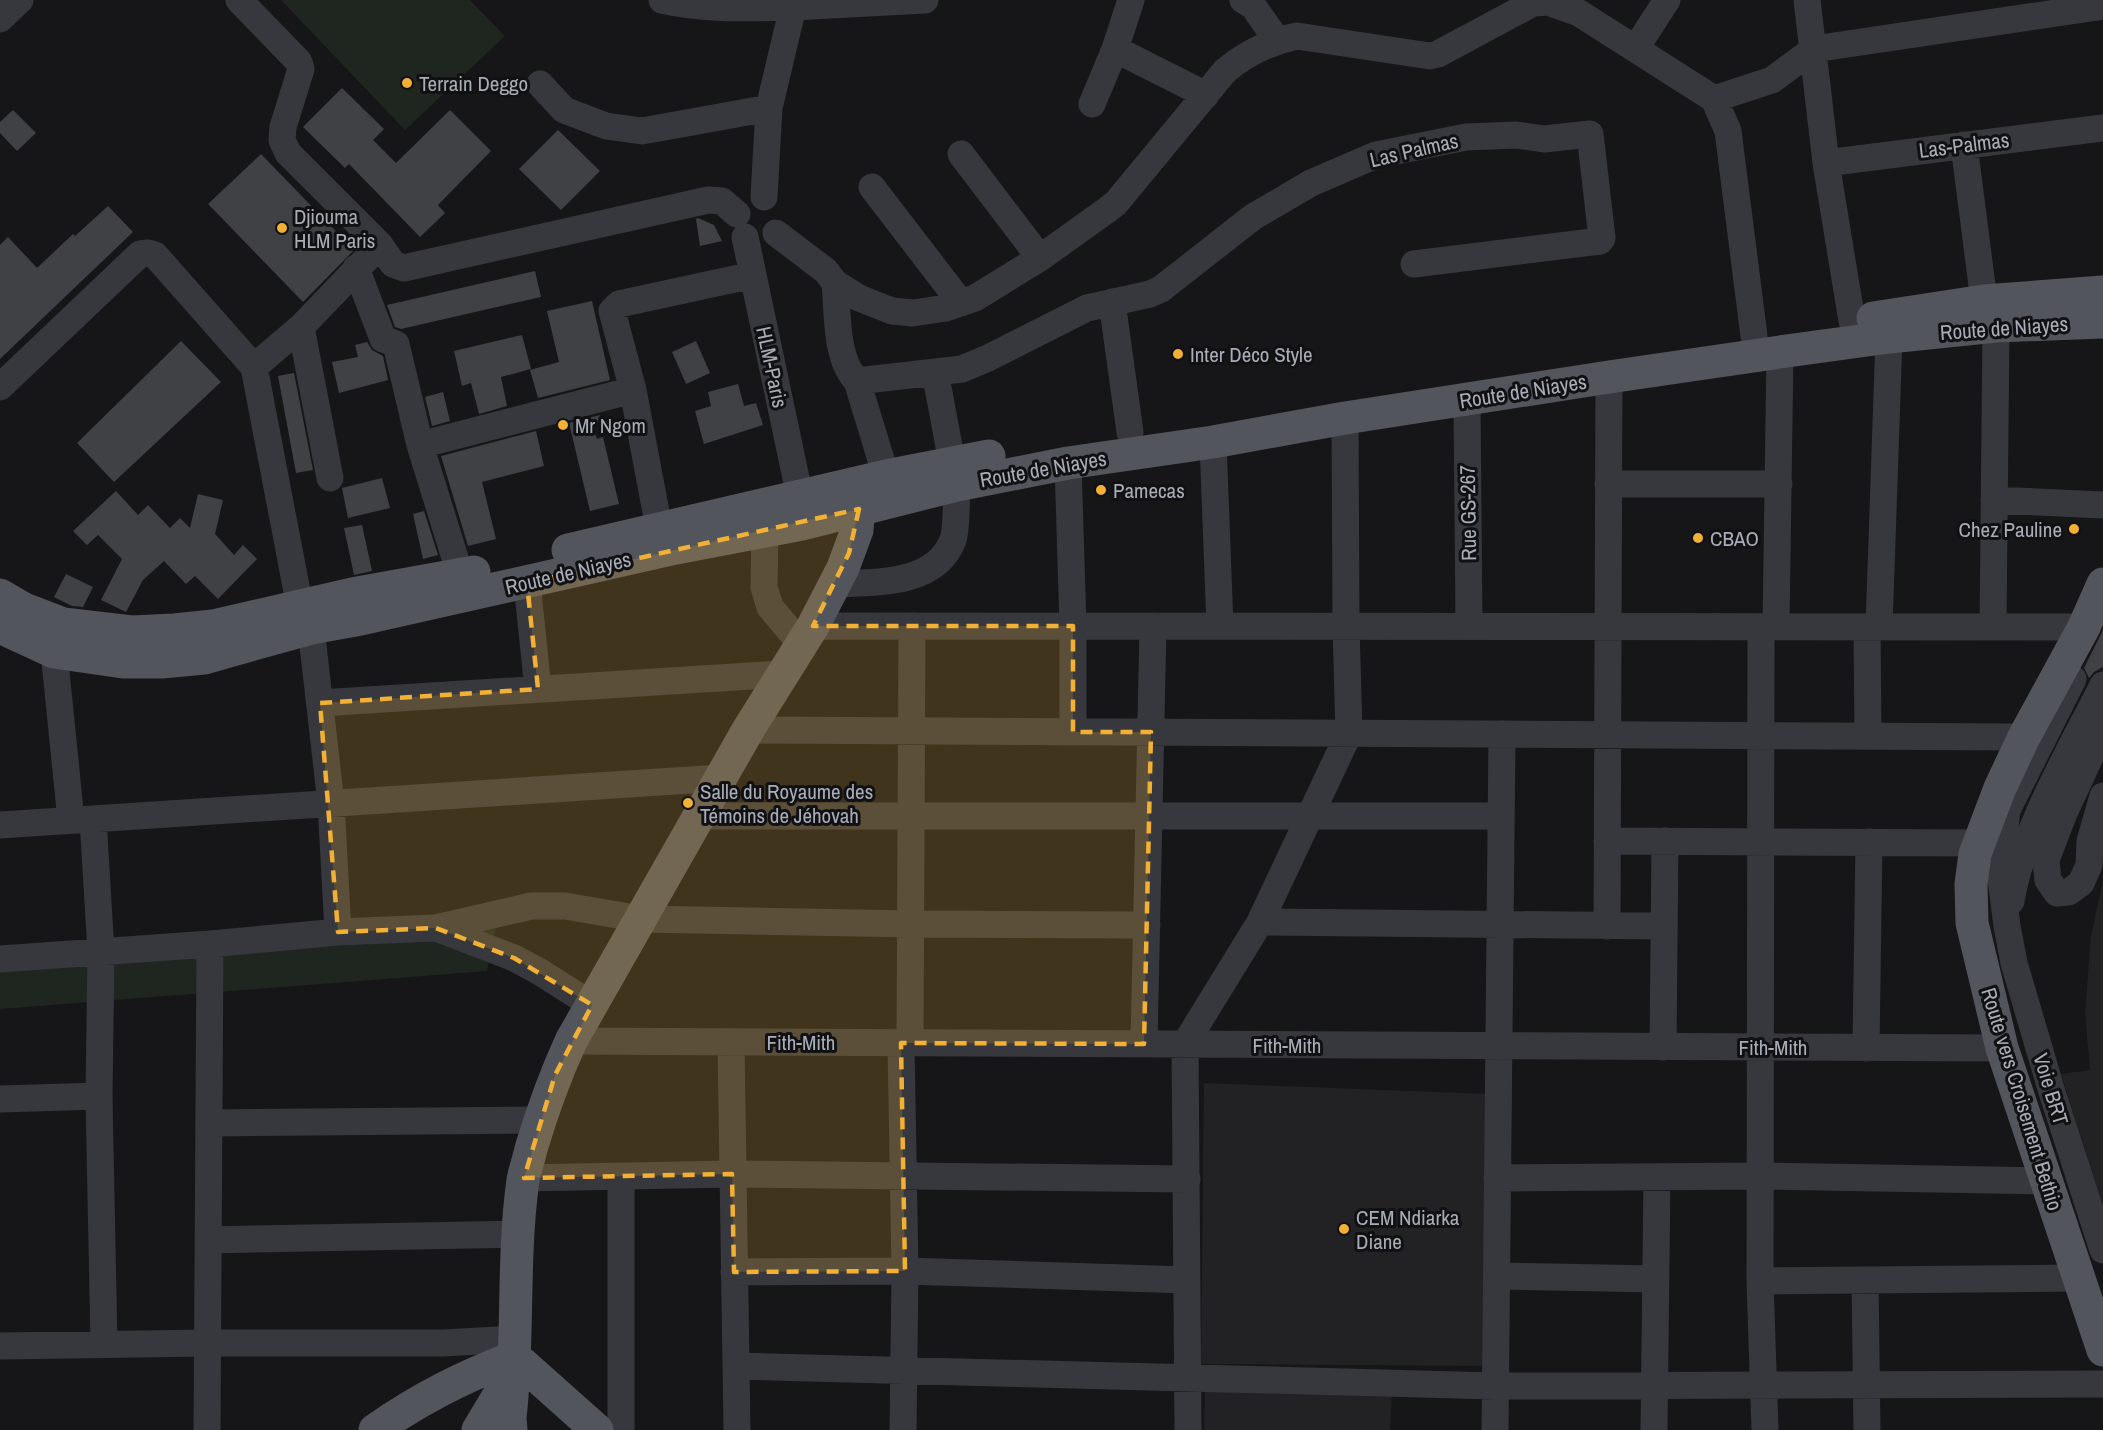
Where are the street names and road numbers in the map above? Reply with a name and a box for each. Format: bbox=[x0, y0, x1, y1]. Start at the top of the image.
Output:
street label: Las-Palmas bbox=[1917, 125, 2011, 165]
street label: Las Palmas bbox=[1367, 126, 1461, 174]
street label: Route de Niayes bbox=[1939, 309, 2069, 347]
street label: HLM-Paris bbox=[749, 324, 795, 410]
street label: Route de Niayes bbox=[1457, 367, 1589, 415]
street label: Route de Niayes bbox=[977, 444, 1109, 494]
street label: Rue GS-267 bbox=[1453, 465, 1483, 561]
street label: Route de Niayes bbox=[502, 544, 634, 602]
street label: Route vers Croisement Bethio bbox=[1974, 984, 2070, 1214]
street label: Fith-Mith bbox=[767, 1028, 835, 1057]
street label: Fith-Mith bbox=[1253, 1031, 1321, 1060]
street label: Fith-Mith bbox=[1739, 1033, 1807, 1062]
street label: Voie BRT bbox=[2026, 1050, 2076, 1129]

